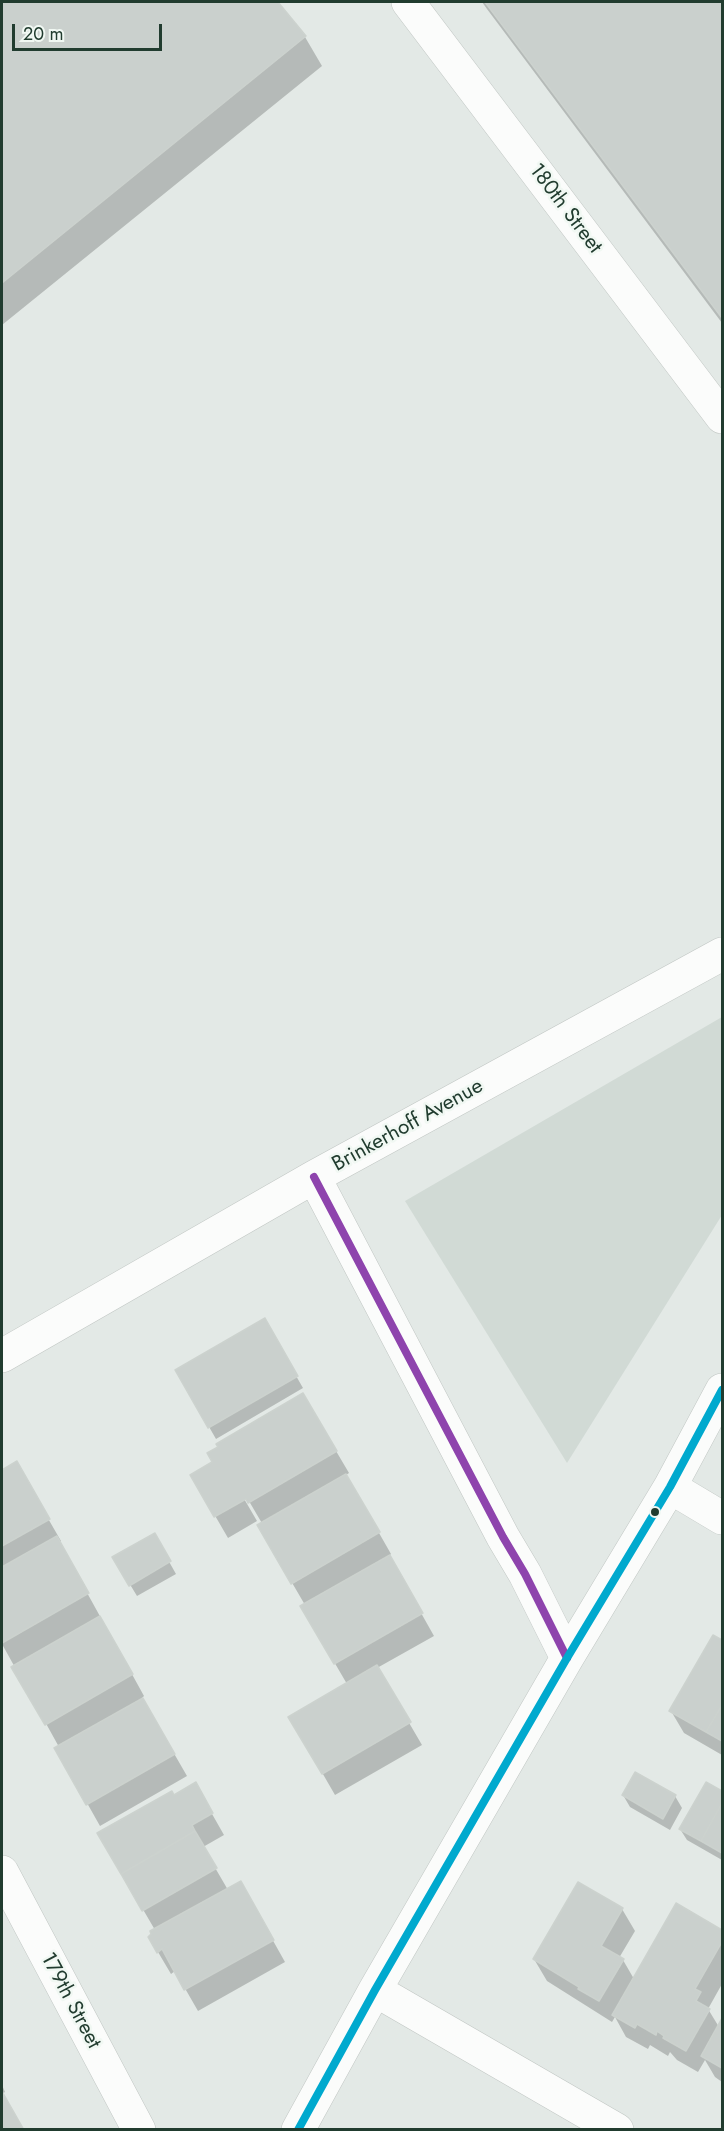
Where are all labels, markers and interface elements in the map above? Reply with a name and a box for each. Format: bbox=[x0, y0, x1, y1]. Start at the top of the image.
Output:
scale bar bbox=[15, 12, 165, 50]
text: 20 m bbox=[23, 21, 63, 47]
street label: 180th Street bbox=[523, 159, 607, 259]
street label: Brinkerhoff Avenue bbox=[328, 1074, 488, 1178]
unlabelled marker bbox=[649, 1506, 661, 1518]
street label: 179th Street bbox=[34, 1949, 106, 2053]

